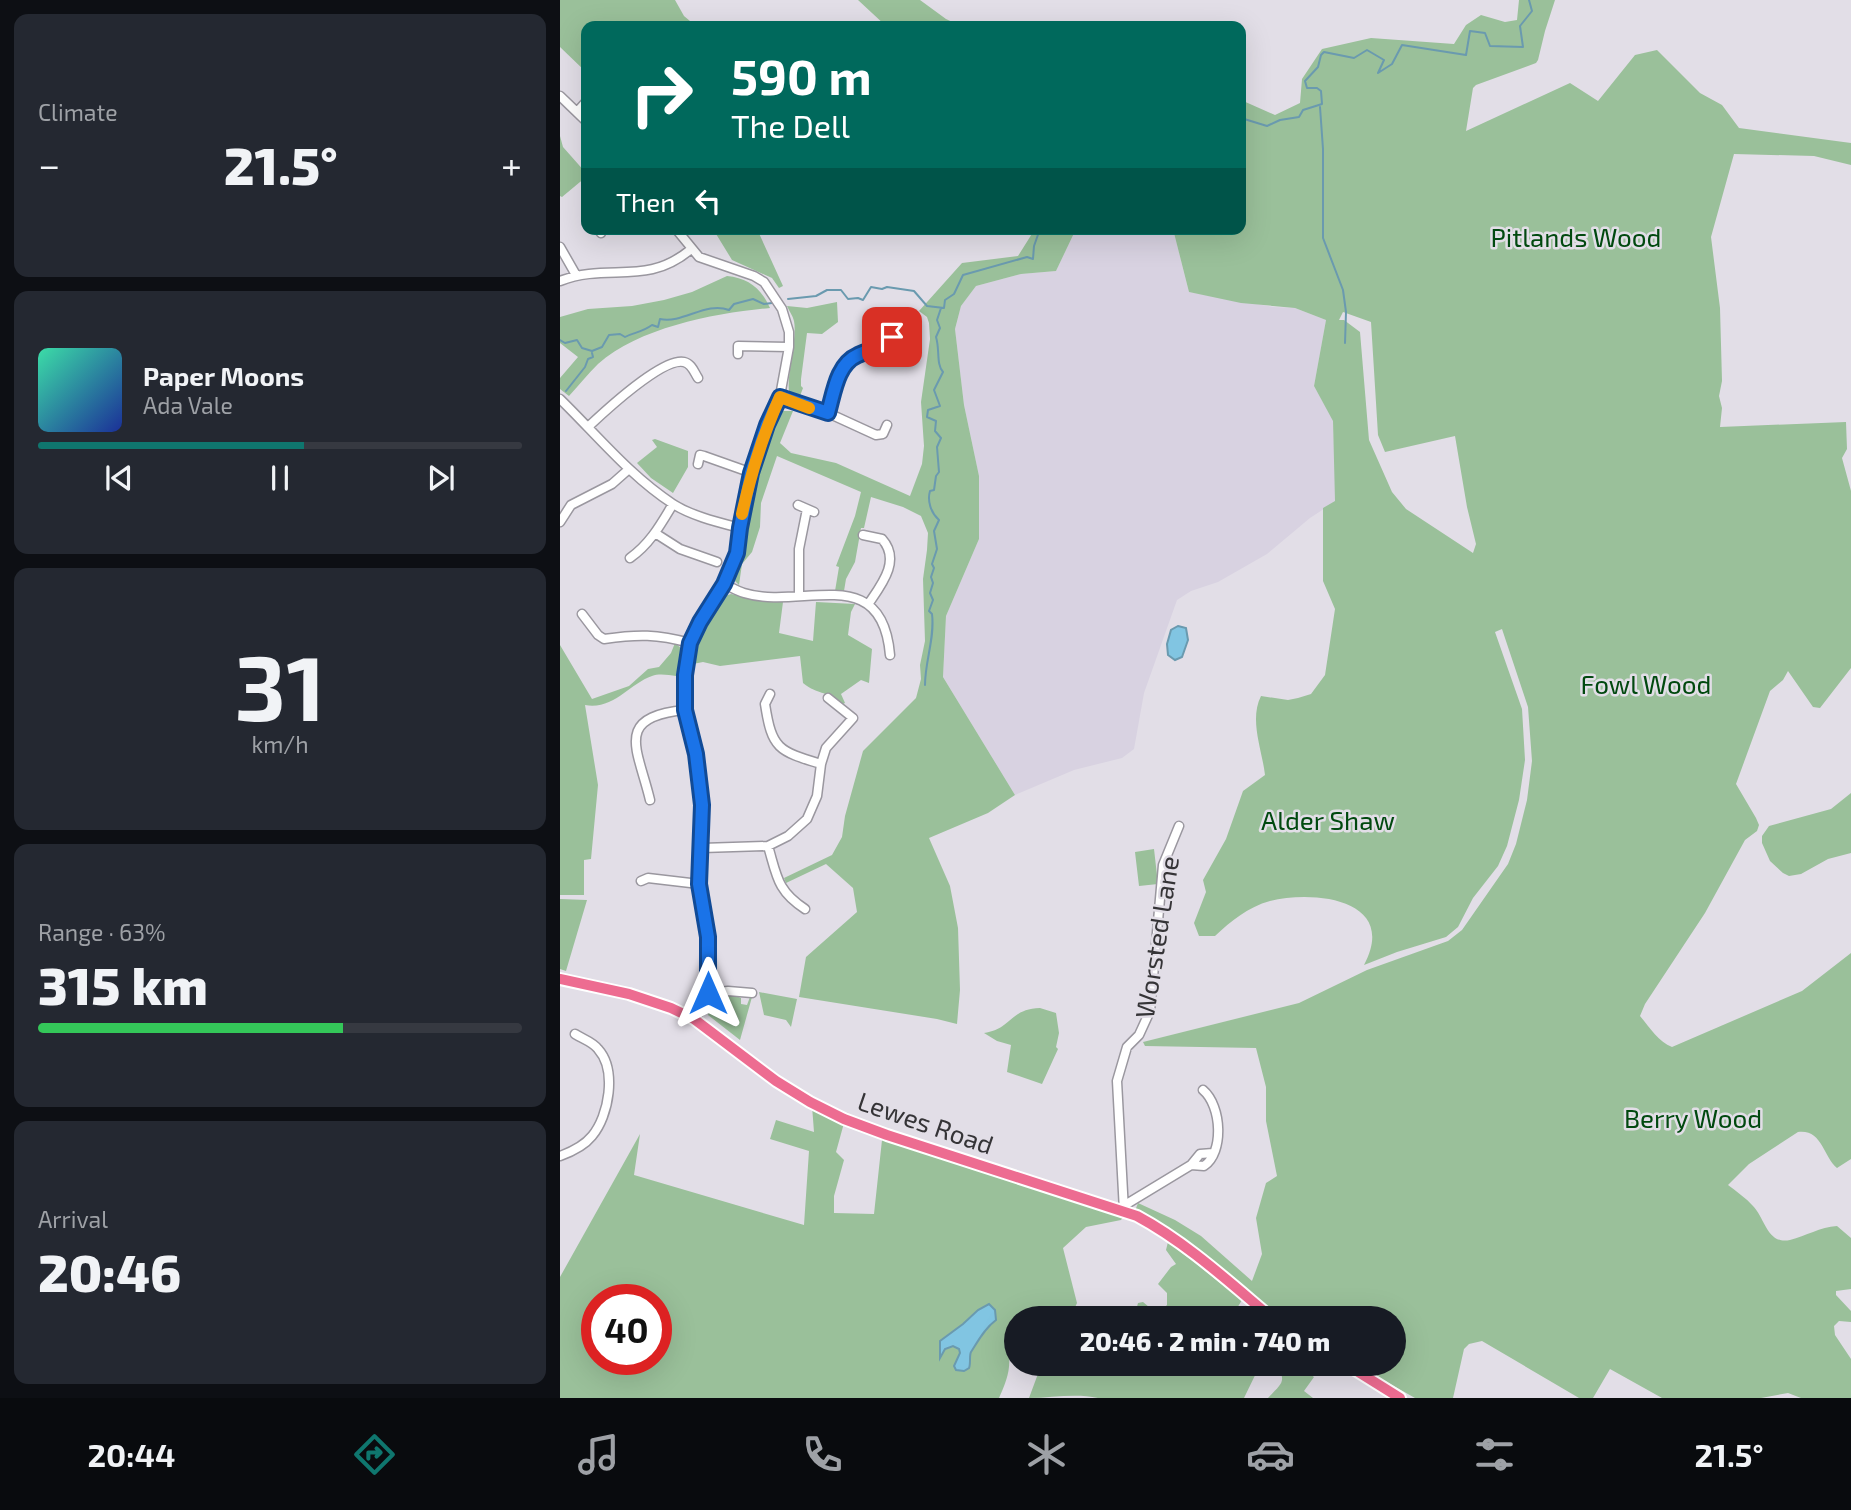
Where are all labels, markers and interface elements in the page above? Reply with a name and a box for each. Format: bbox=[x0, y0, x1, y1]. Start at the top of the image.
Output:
text: 590 m bbox=[731, 46, 872, 105]
icon: right bbox=[616, 49, 707, 140]
text: Climate bbox=[38, 98, 118, 126]
text: The Dell bbox=[731, 106, 850, 144]
text: 21.5° bbox=[224, 133, 338, 195]
text: − bbox=[38, 141, 60, 187]
text: + bbox=[501, 141, 522, 187]
icon: left bbox=[689, 182, 727, 220]
text: Then bbox=[616, 186, 675, 217]
park label: Pitlands Wood bbox=[1491, 221, 1661, 252]
pin bbox=[862, 307, 922, 367]
icon: arrive bbox=[873, 318, 911, 356]
text: Paper Moons bbox=[143, 360, 304, 391]
text: Ada Vale bbox=[143, 391, 233, 419]
icon: previous bbox=[100, 459, 138, 497]
icon: pause bbox=[261, 459, 299, 497]
icon: next bbox=[422, 459, 460, 497]
text: 31 bbox=[235, 630, 325, 739]
park label: Fowl Wood bbox=[1581, 668, 1711, 699]
text: km/h bbox=[251, 730, 309, 758]
park label: Alder Shaw bbox=[1261, 804, 1395, 835]
street label: Worsted Lane bbox=[1128, 854, 1184, 1020]
text: Range · 63% bbox=[38, 918, 166, 946]
text: 315 km bbox=[38, 953, 208, 1015]
position arrow bbox=[671, 956, 745, 1030]
street label: Lewes Road bbox=[854, 1084, 998, 1160]
park label: Berry Wood bbox=[1624, 1102, 1762, 1133]
text: Arrival bbox=[38, 1205, 108, 1233]
text: 20:46 bbox=[38, 1240, 181, 1302]
speed limit sign: 40 bbox=[581, 1284, 672, 1375]
text: 20:46 · 2 min · 740 m bbox=[1080, 1325, 1330, 1356]
icon: directions bbox=[350, 1430, 399, 1479]
icon: music bbox=[574, 1430, 623, 1479]
icon: phone bbox=[798, 1430, 847, 1479]
icon: climate bbox=[1022, 1430, 1071, 1479]
icon: car bbox=[1246, 1430, 1295, 1479]
icon: filters bbox=[1470, 1430, 1519, 1479]
text: 20:44 bbox=[88, 1435, 175, 1473]
text: 21.5° bbox=[1695, 1435, 1763, 1473]

